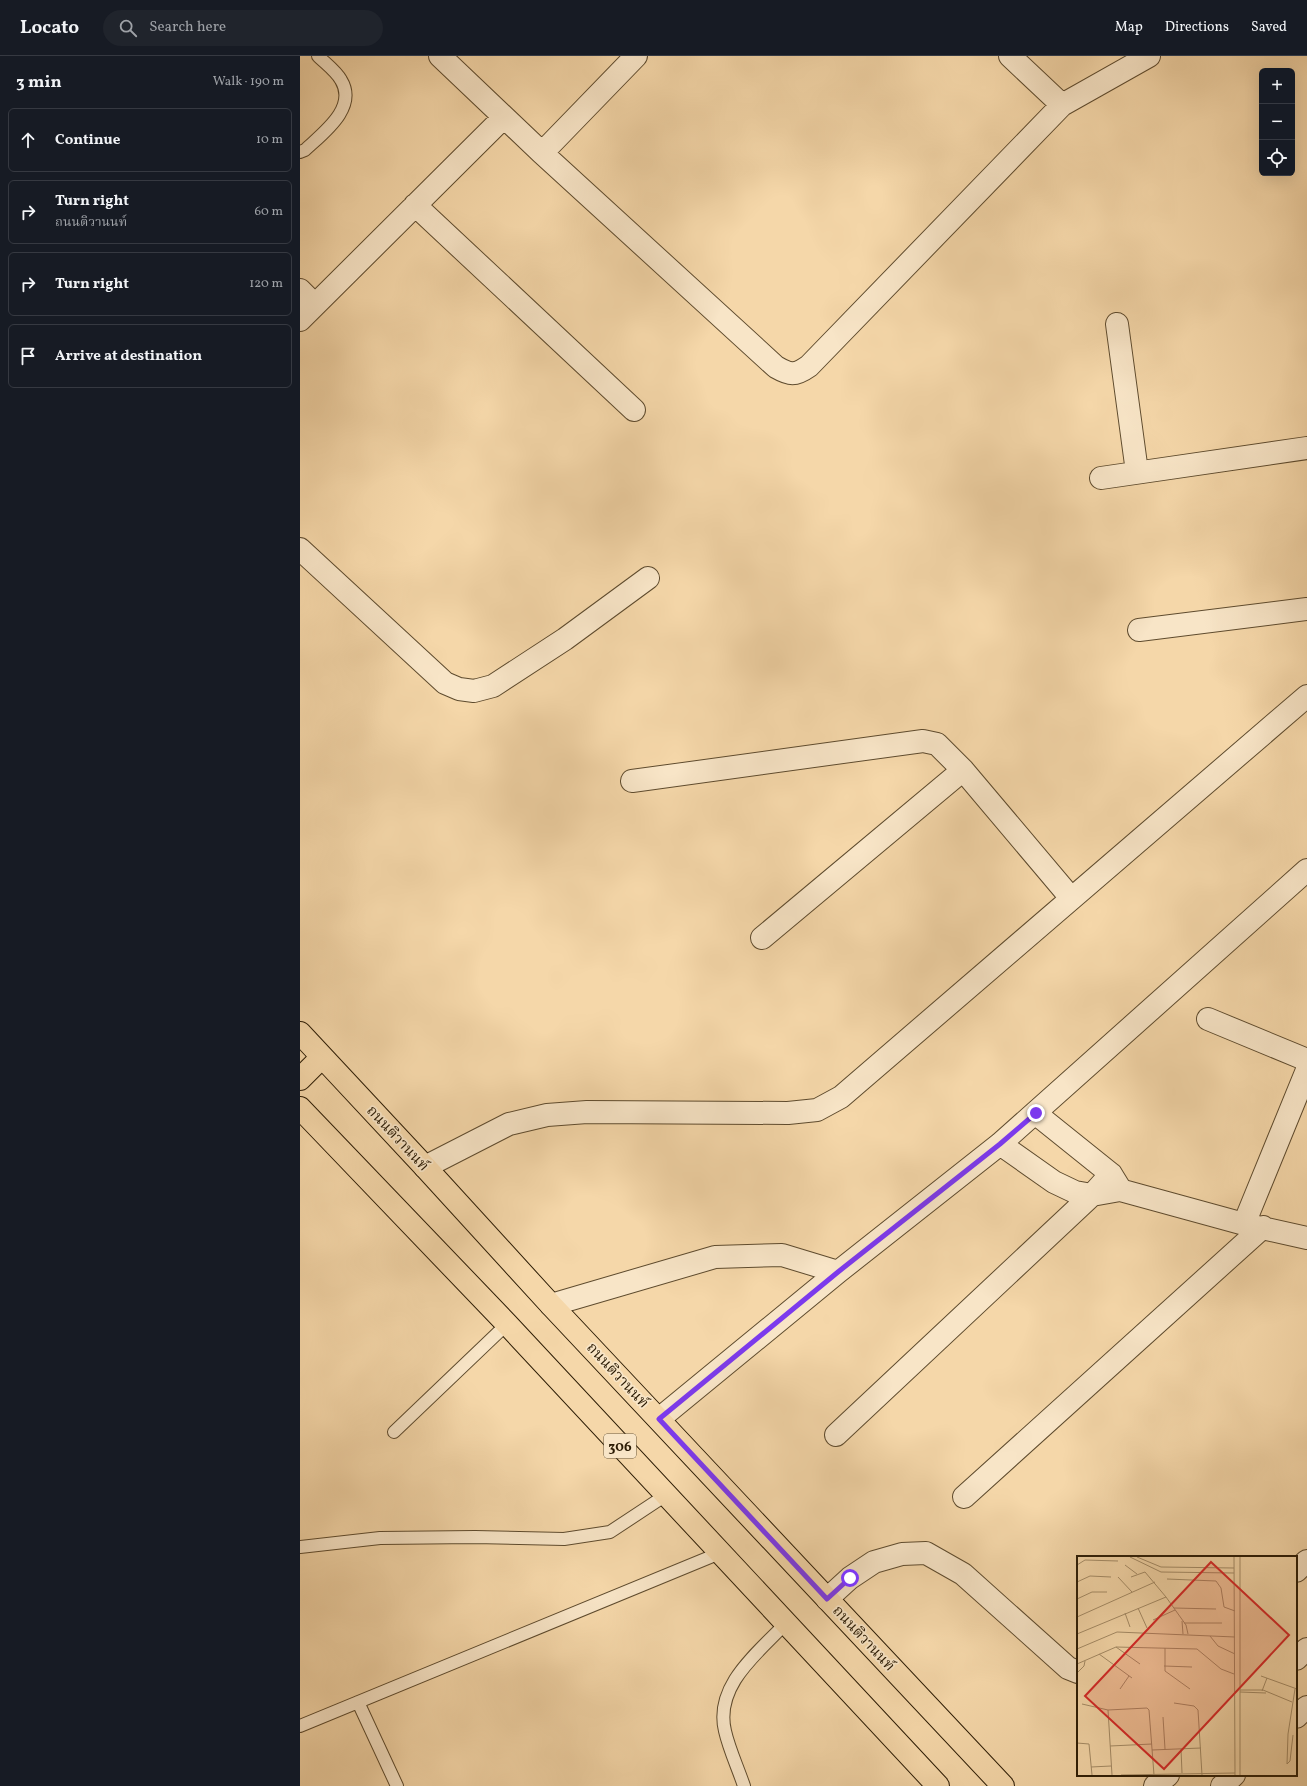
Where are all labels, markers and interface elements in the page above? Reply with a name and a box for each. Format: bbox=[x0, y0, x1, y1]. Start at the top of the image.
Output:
search box bbox=[103, 10, 383, 46]
text: Locato bbox=[20, 15, 79, 41]
icon: search bbox=[117, 17, 139, 39]
text: Search here bbox=[149, 17, 226, 38]
text: Map bbox=[1115, 18, 1143, 37]
text: Directions bbox=[1165, 18, 1229, 37]
text: Saved bbox=[1251, 18, 1287, 37]
map controls bbox=[1259, 68, 1295, 176]
button: + bbox=[1259, 68, 1295, 104]
text: 3 min bbox=[16, 71, 62, 94]
text: Walk · 190 m bbox=[213, 73, 284, 91]
button: − bbox=[1259, 104, 1295, 140]
icon: ahead bbox=[17, 129, 39, 151]
text: Continue bbox=[55, 130, 120, 151]
text: 10 m bbox=[256, 131, 283, 149]
button: locate bbox=[1259, 140, 1295, 176]
text: Turn right bbox=[55, 191, 129, 212]
icon: right bbox=[17, 201, 39, 223]
text: 60 m bbox=[255, 203, 283, 221]
text: ถนนติวานนท์ bbox=[55, 214, 127, 232]
icon: right bbox=[17, 273, 39, 295]
text: Turn right bbox=[55, 274, 129, 295]
text: 120 m bbox=[249, 275, 283, 293]
icon: arrive bbox=[17, 345, 39, 367]
text: Arrive at destination bbox=[55, 346, 202, 367]
street label: ถนนติวานนท์ bbox=[361, 1101, 434, 1177]
route end bbox=[1027, 1104, 1045, 1122]
street label: ถนนติวานนท์ bbox=[581, 1338, 654, 1414]
road number: 306 bbox=[604, 1434, 636, 1458]
inset map bbox=[1077, 1556, 1297, 1776]
route start bbox=[841, 1569, 859, 1587]
street label: ถนนติวานนท์ bbox=[827, 1601, 900, 1677]

